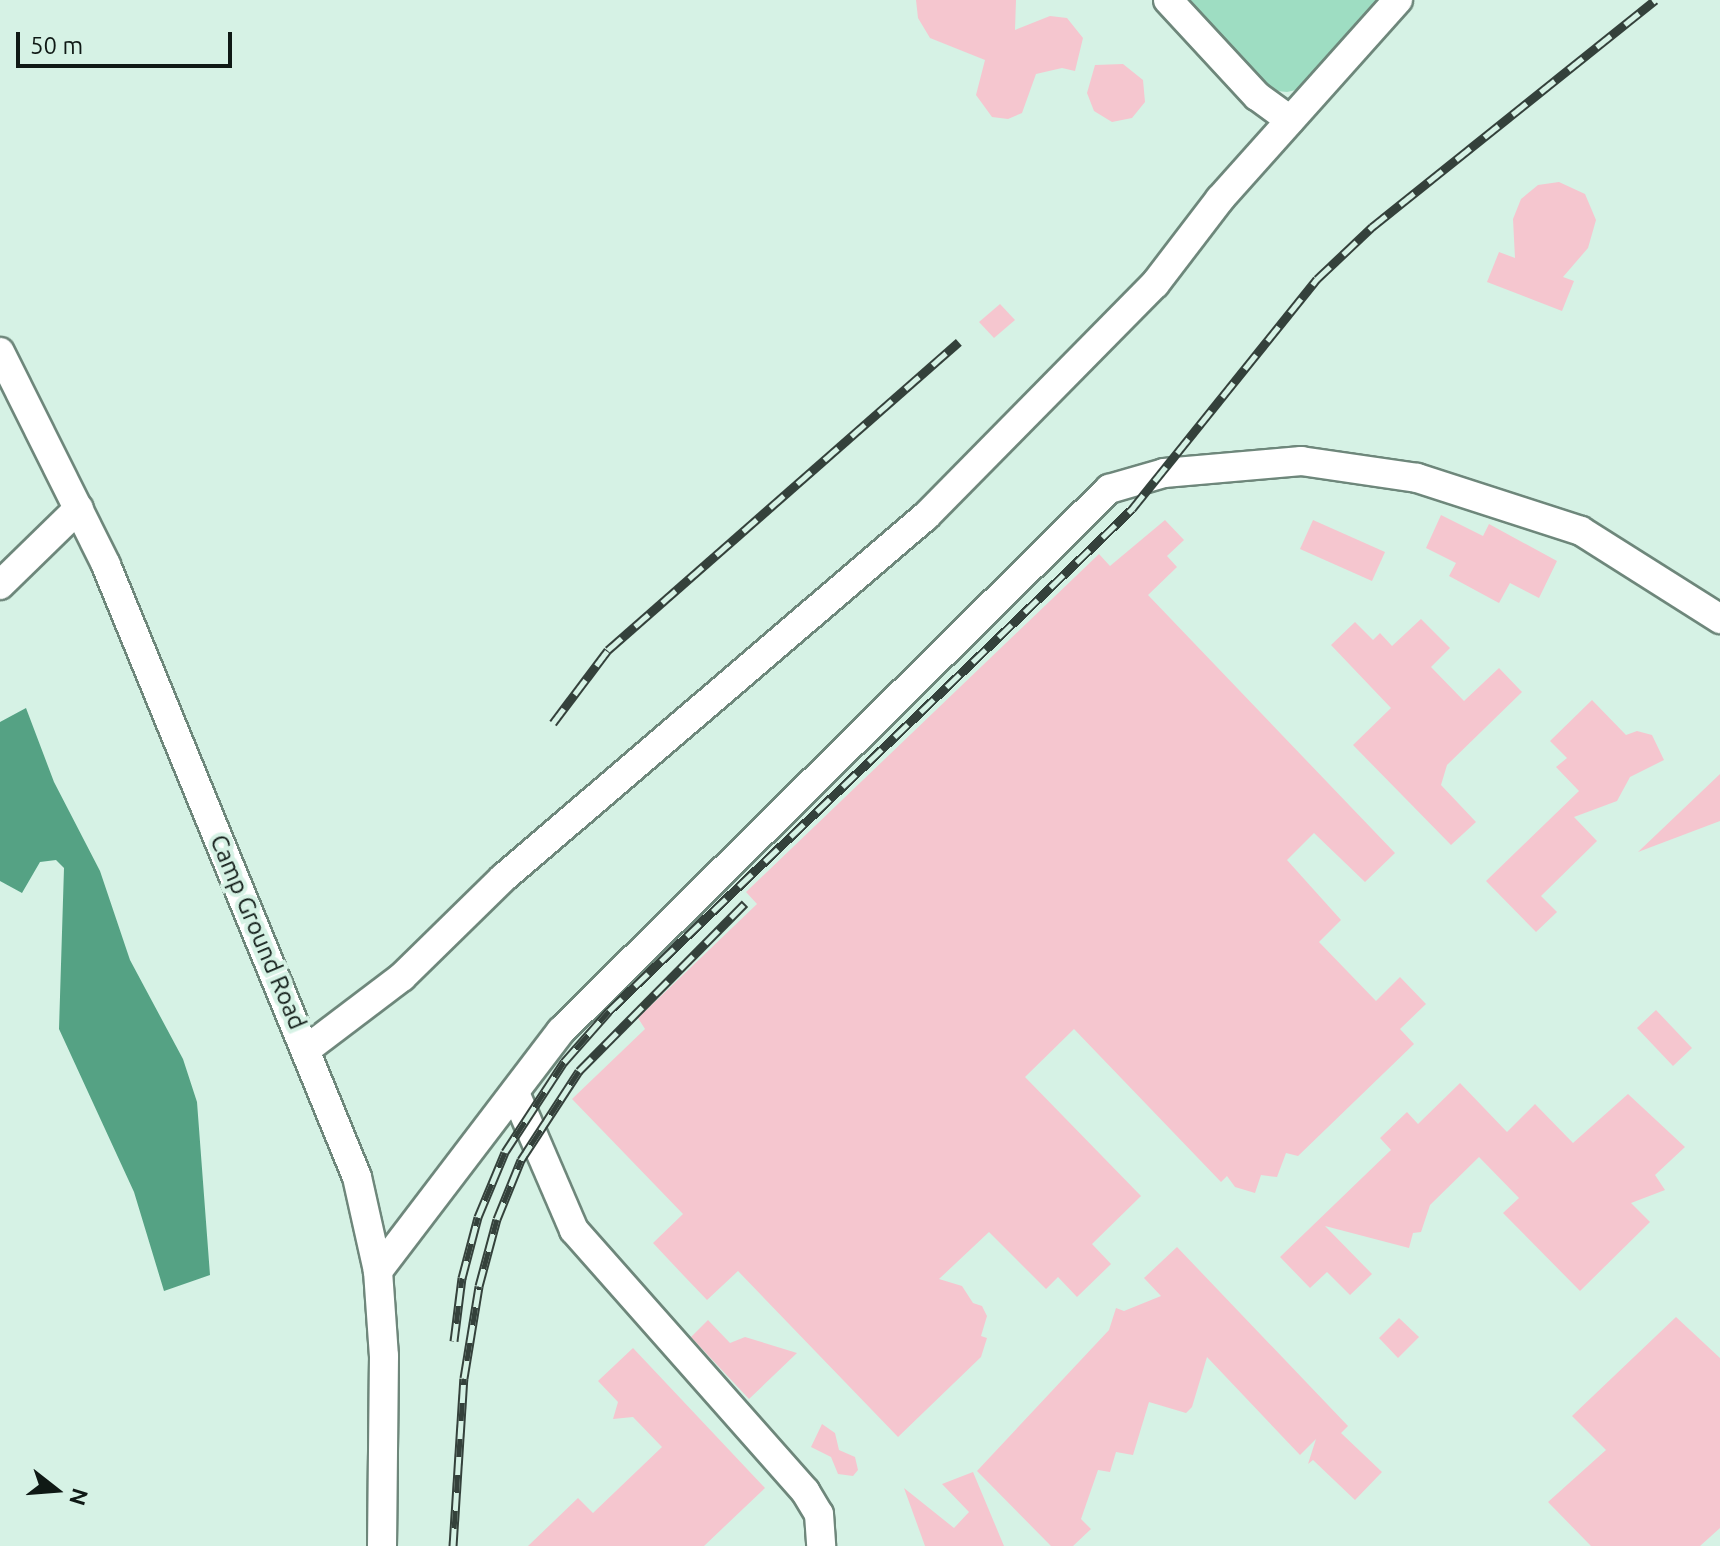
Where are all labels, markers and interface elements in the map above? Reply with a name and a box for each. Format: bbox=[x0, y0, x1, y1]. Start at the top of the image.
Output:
scale bar bbox=[20, 16, 236, 66]
text: 50 m bbox=[30, 32, 83, 59]
street label: Camp Ground Road bbox=[204, 830, 312, 1034]
north arrow bbox=[16, 1450, 96, 1530]
text: N bbox=[65, 1486, 94, 1509]

